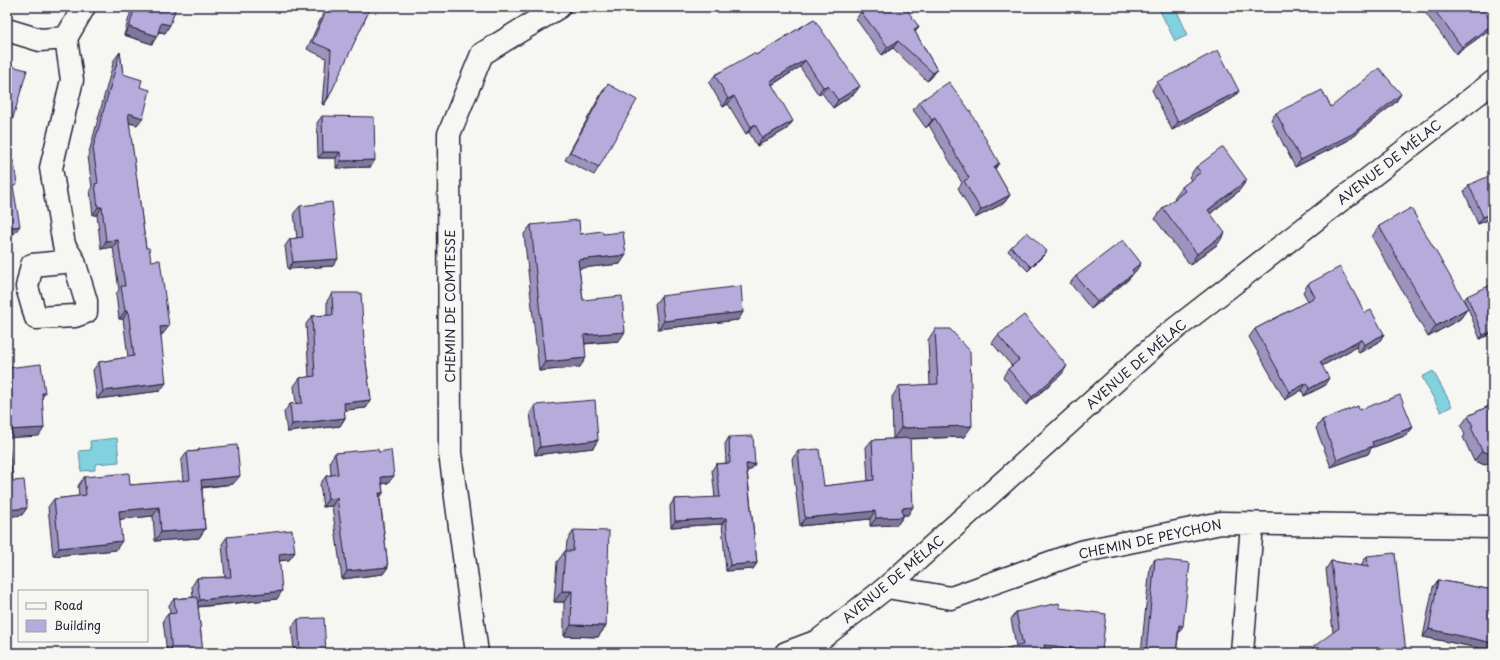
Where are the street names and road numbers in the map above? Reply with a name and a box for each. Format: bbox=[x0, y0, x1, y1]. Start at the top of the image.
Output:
street label: AVENUE DE MÉLAC bbox=[1333, 115, 1445, 208]
street label: CHEMIN DE COMTESSE bbox=[440, 229, 459, 383]
street label: AVENUE DE MÉLAC bbox=[1081, 315, 1190, 413]
street label: CHEMIN DE PEYCHON bbox=[1077, 514, 1223, 563]
street label: AVENUE DE MÉLAC bbox=[838, 530, 948, 627]

